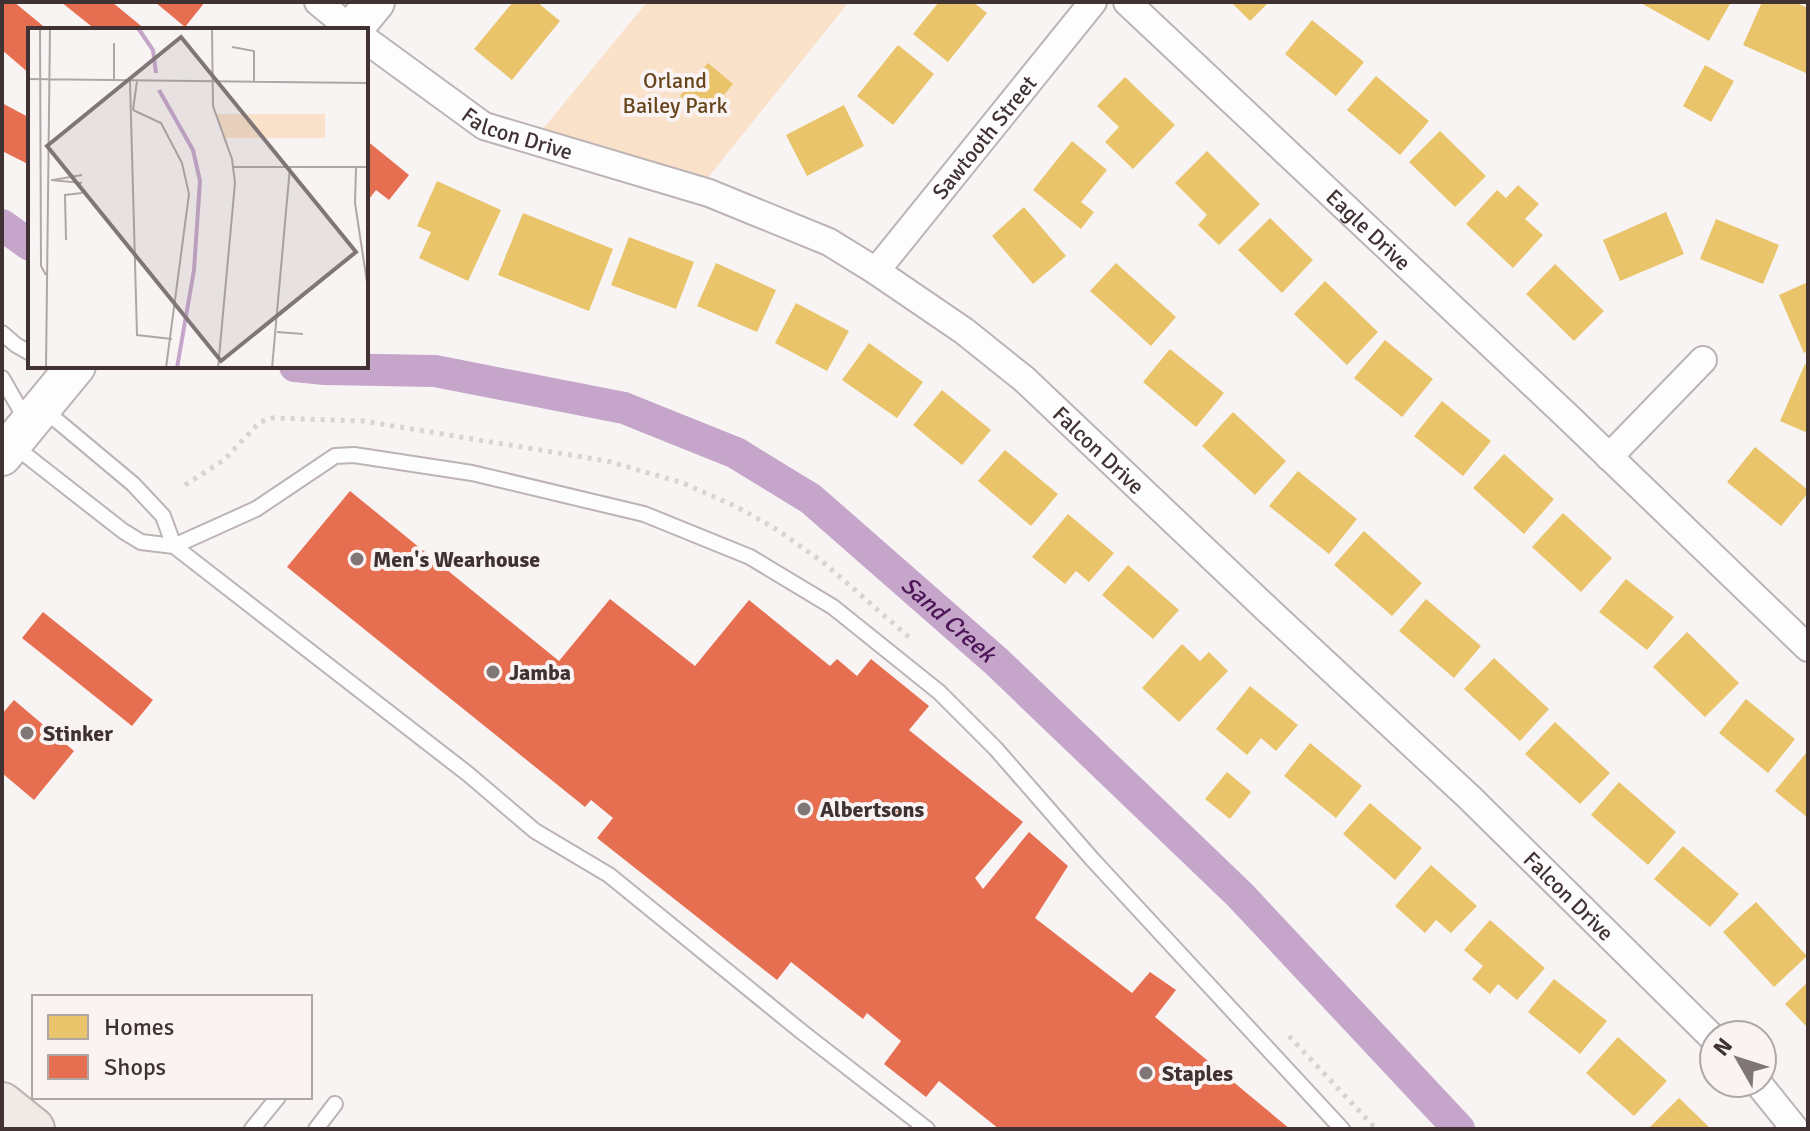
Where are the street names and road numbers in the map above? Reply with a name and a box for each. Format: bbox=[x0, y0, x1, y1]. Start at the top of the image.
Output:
street label: Sawtooth Street bbox=[926, 69, 1042, 205]
street label: Falcon Drive bbox=[457, 101, 576, 165]
street label: Eagle Drive bbox=[1321, 183, 1417, 276]
street label: Falcon Drive bbox=[1047, 400, 1150, 500]
street label: Falcon Drive bbox=[1518, 845, 1620, 946]

